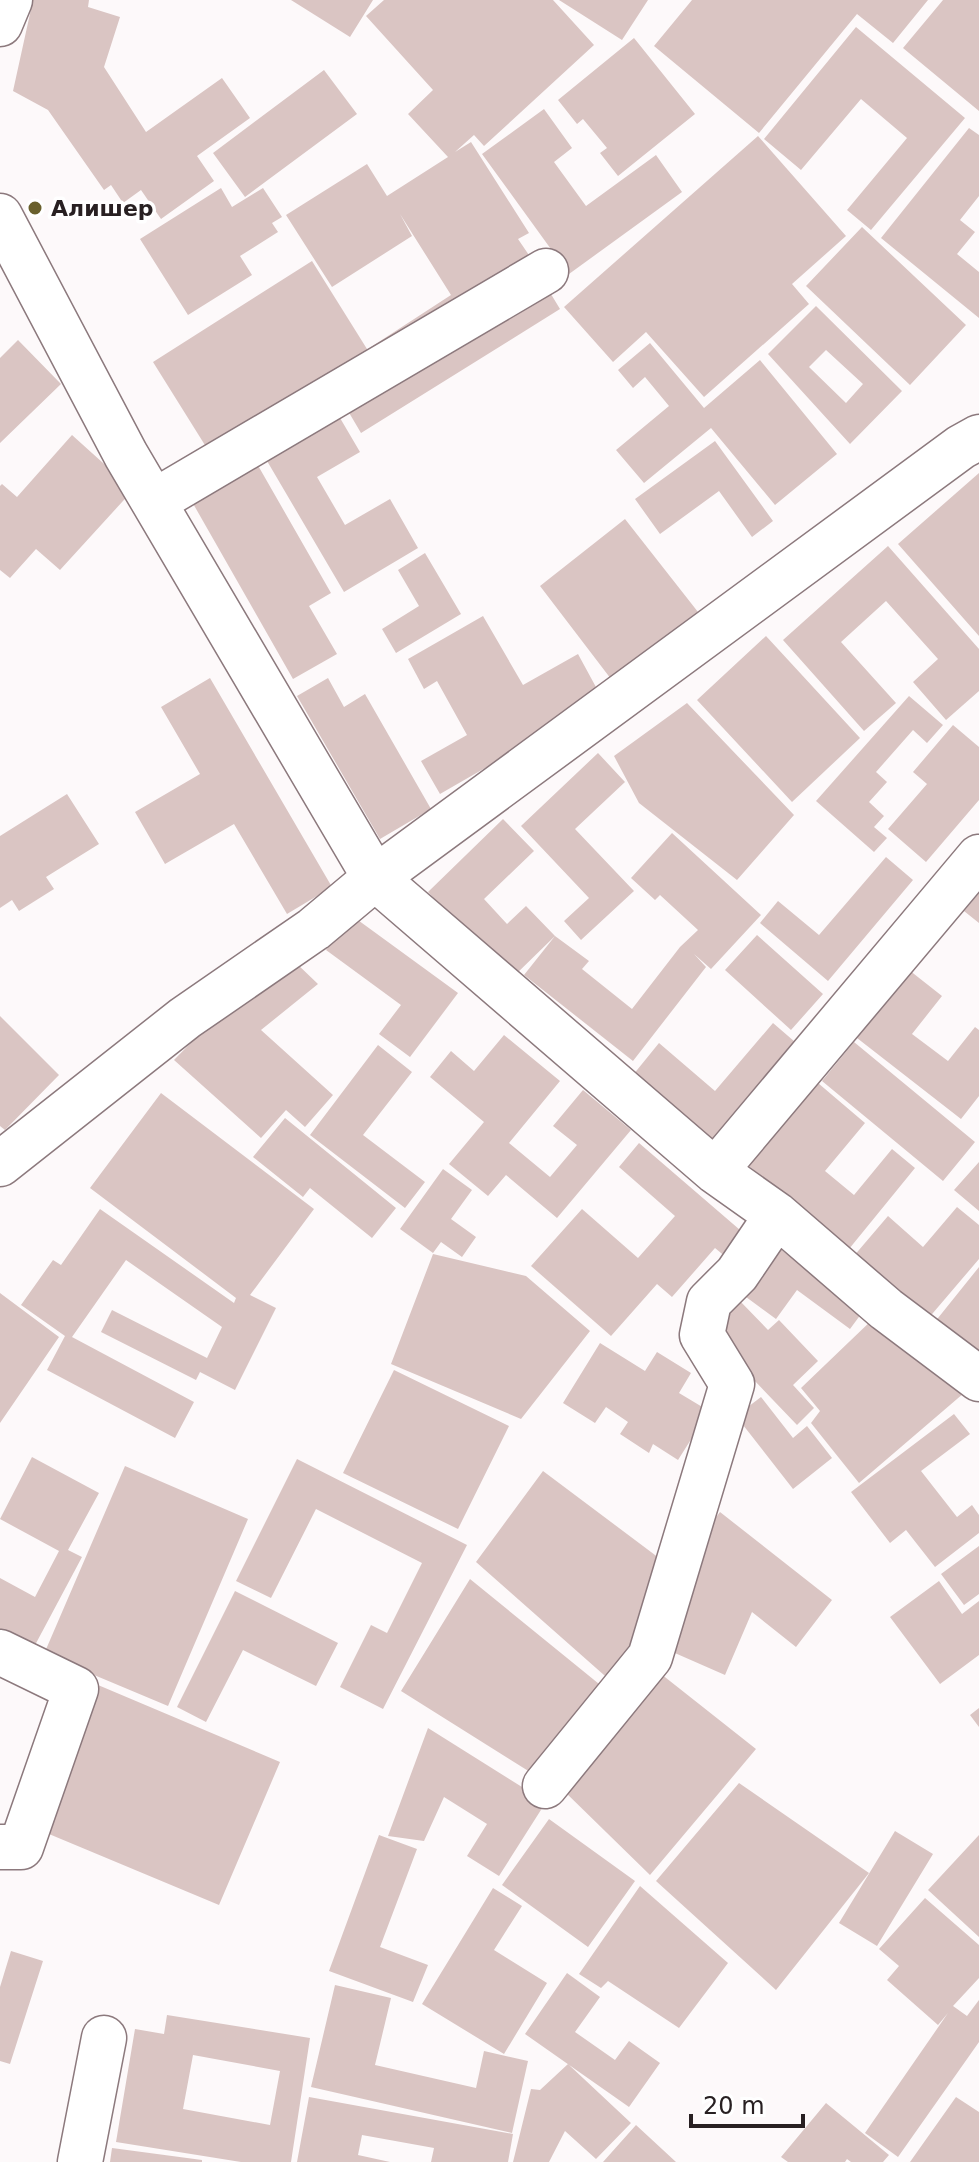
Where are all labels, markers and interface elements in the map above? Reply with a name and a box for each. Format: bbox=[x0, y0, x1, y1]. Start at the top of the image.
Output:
place label: Алишер bbox=[51, 196, 154, 221]
marker: Алишер bbox=[26, 199, 44, 217]
scale bar bbox=[691, 2078, 803, 2128]
text: 20 m bbox=[703, 2092, 765, 2120]

